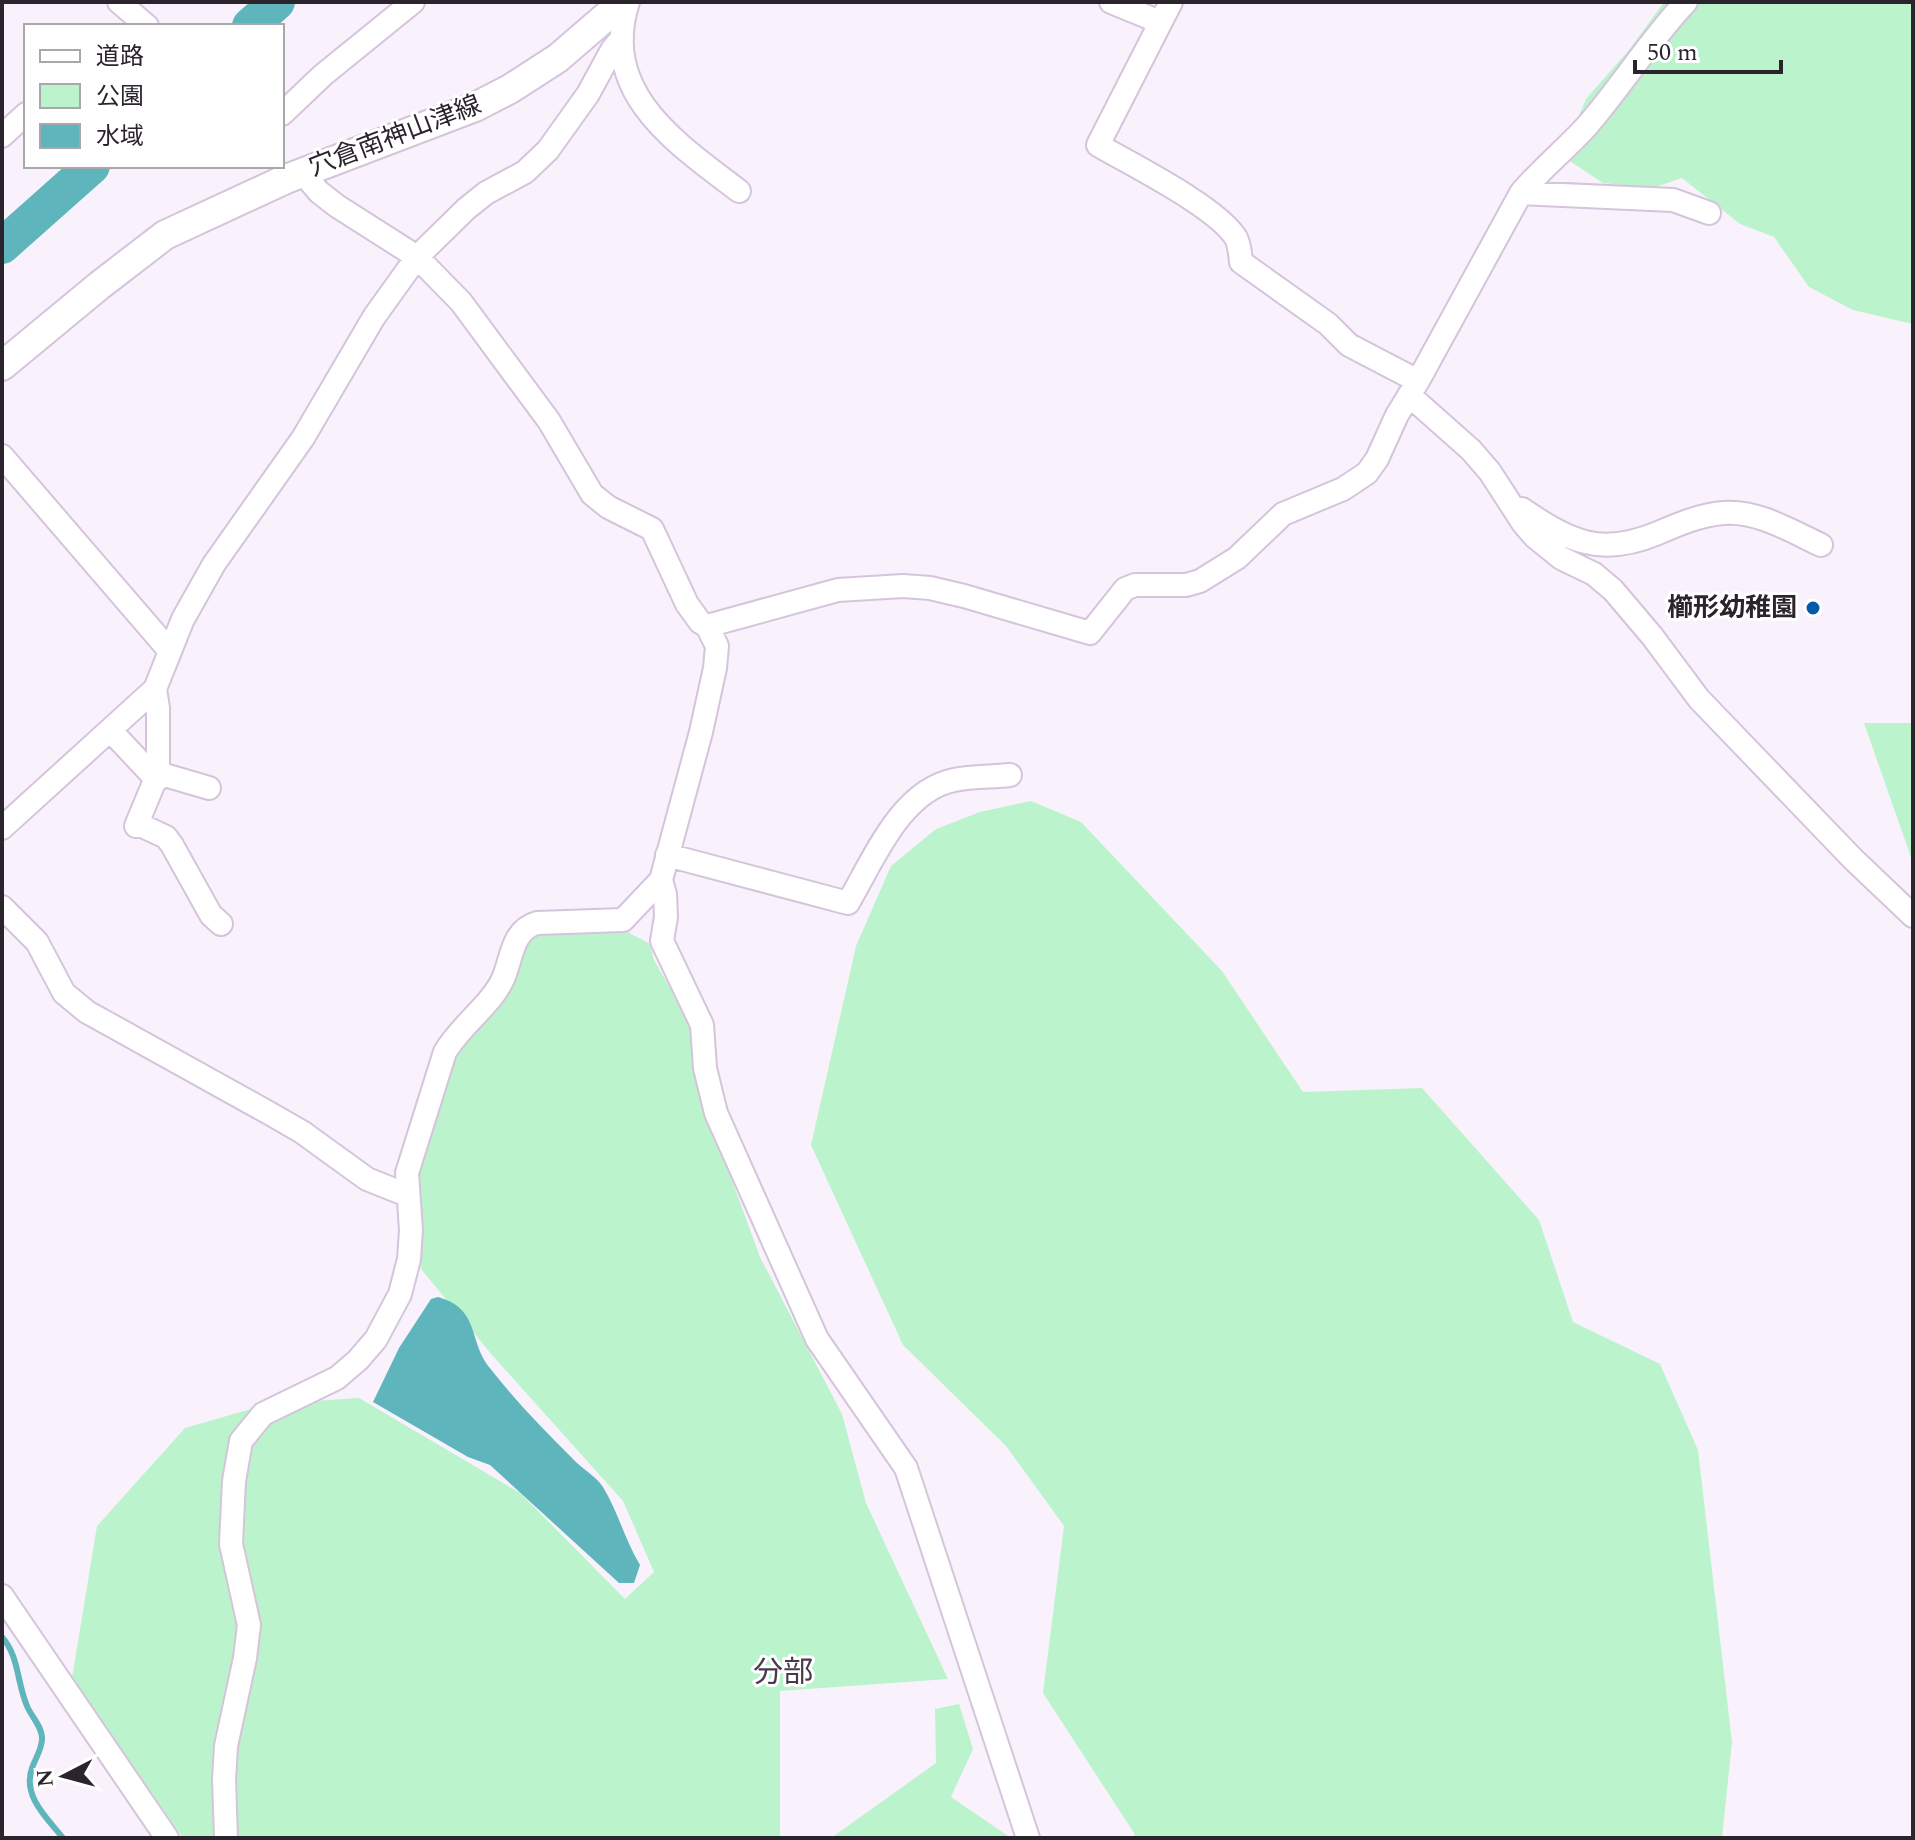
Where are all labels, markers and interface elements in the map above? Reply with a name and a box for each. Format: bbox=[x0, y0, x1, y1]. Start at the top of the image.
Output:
legend bbox=[24, 24, 284, 168]
scale bar bbox=[1635, 24, 1781, 74]
text: 50 m bbox=[1647, 35, 1698, 71]
text: 道路 bbox=[96, 39, 144, 75]
text: 公園 bbox=[96, 79, 144, 115]
street label: 穴倉南神山津線 bbox=[303, 85, 487, 187]
text: 水域 bbox=[96, 119, 144, 155]
place label: 櫛形幼稚園 bbox=[1667, 588, 1797, 628]
marker: 櫛形幼稚園 bbox=[1804, 599, 1822, 617]
district label: 分部 bbox=[753, 1650, 813, 1696]
north arrow bbox=[24, 1736, 104, 1816]
text: N bbox=[28, 1767, 63, 1789]

